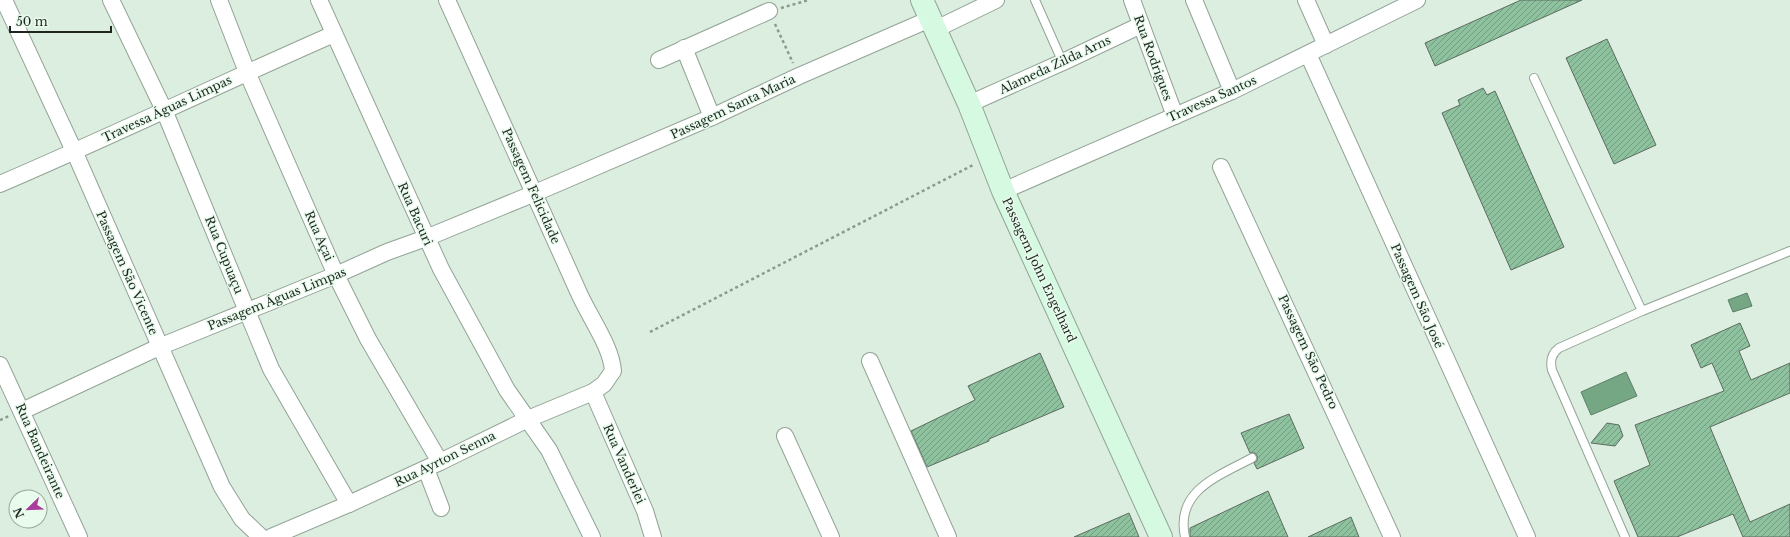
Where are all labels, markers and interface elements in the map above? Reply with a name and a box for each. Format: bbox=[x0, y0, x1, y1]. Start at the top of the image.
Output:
scale bar bbox=[10, 8, 111, 34]
street label: Rua Rodrigues bbox=[1131, 13, 1176, 103]
text: 50 m bbox=[16, 14, 48, 29]
street label: Alameda Zilda Arns bbox=[996, 32, 1113, 97]
street label: Travessa Águas Limpas bbox=[99, 71, 234, 145]
street label: Passagem Santa Maria bbox=[668, 71, 798, 142]
street label: Travessa Santos bbox=[1165, 72, 1259, 125]
street label: Passagem Felicidade bbox=[499, 126, 564, 246]
street label: Rua Bacuri bbox=[395, 180, 436, 248]
street label: Passagem John Engelhard bbox=[999, 195, 1080, 345]
street label: Passagem São Vicente bbox=[93, 208, 162, 337]
street label: Rua Açai bbox=[302, 208, 337, 263]
street label: Rua Cupuaçu bbox=[202, 214, 247, 296]
street label: Passagem São José bbox=[1388, 241, 1447, 351]
street label: Passagem Águas Limpas bbox=[205, 263, 348, 333]
street label: Passagem São Pedro bbox=[1275, 292, 1342, 412]
street label: Rua Bandeirante bbox=[13, 401, 68, 501]
street label: Rua Vanderlei bbox=[600, 422, 649, 506]
street label: Rua Ayrton Senna bbox=[392, 427, 498, 490]
north arrow bbox=[8, 489, 48, 529]
text: N bbox=[10, 505, 27, 520]

